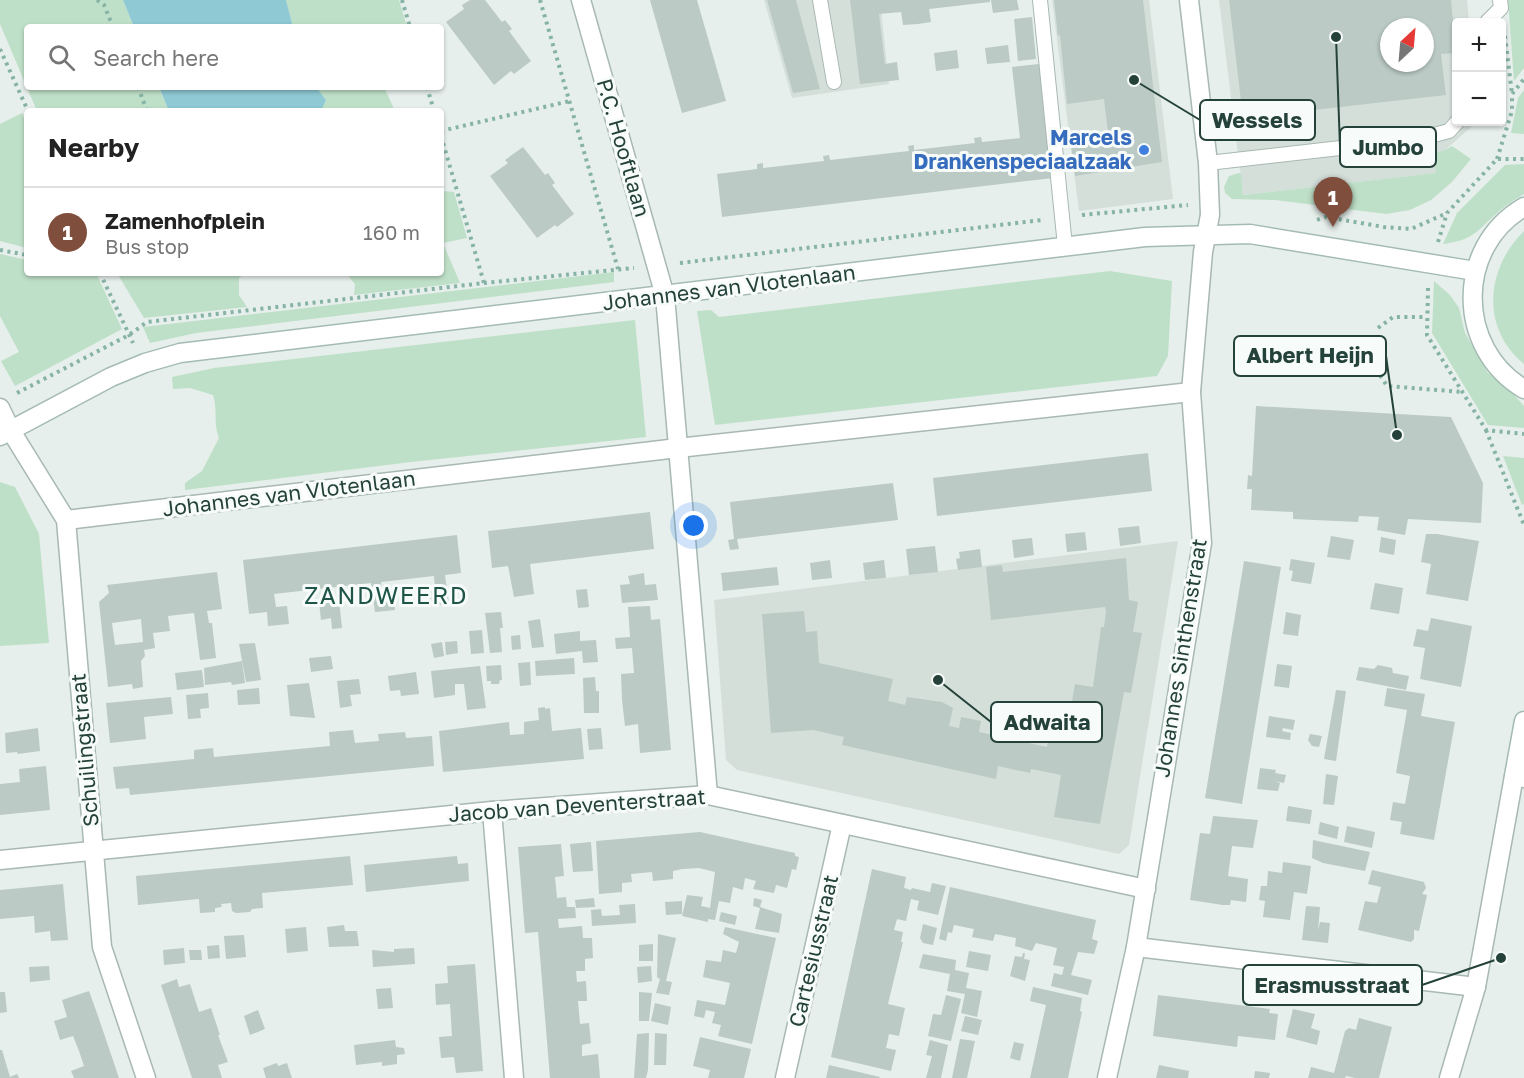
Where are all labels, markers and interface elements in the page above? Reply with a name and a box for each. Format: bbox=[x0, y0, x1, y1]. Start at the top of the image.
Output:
north arrow bbox=[1380, 18, 1434, 72]
map controls bbox=[1452, 18, 1506, 126]
button: + bbox=[1452, 18, 1506, 72]
search box bbox=[24, 24, 444, 90]
icon: search bbox=[45, 41, 78, 74]
text: Search here bbox=[93, 44, 219, 71]
button: − bbox=[1452, 72, 1506, 126]
street label: P.C. Hooftlaan bbox=[592, 76, 656, 220]
callout: Wessels bbox=[1200, 100, 1315, 140]
text: Wessels bbox=[1211, 106, 1303, 133]
place label: Marcels Drankenspeciaalzaak bbox=[914, 124, 1132, 174]
callout: Jumbo bbox=[1340, 127, 1436, 167]
text: Nearby bbox=[48, 132, 139, 163]
text: Jumbo bbox=[1352, 133, 1424, 160]
marker: Marcels Drankenspeciaalzaak bbox=[1137, 143, 1151, 157]
pin: 1 bbox=[1314, 178, 1352, 227]
text: Zamenhofplein bbox=[105, 207, 265, 234]
text: 1 bbox=[62, 220, 73, 244]
text: 160 m bbox=[363, 220, 420, 244]
text: Bus stop bbox=[105, 234, 189, 258]
street label: Johannes van Vlotenlaan bbox=[601, 259, 857, 315]
callout: Albert Heijn bbox=[1234, 336, 1386, 376]
text: Albert Heijn bbox=[1246, 341, 1374, 368]
street label: Johannes van Vlotenlaan bbox=[161, 465, 417, 521]
your location bbox=[679, 511, 708, 540]
street label: Johannes Sinthenstraat bbox=[1148, 537, 1212, 779]
district label: ZANDWEERD bbox=[304, 580, 468, 609]
street label: Schuilingstraat bbox=[64, 672, 104, 828]
callout: Adwaita bbox=[991, 702, 1102, 742]
text: Adwaita bbox=[1004, 708, 1091, 735]
street label: Jacob van Deventerstraat bbox=[447, 783, 706, 827]
street label: Cartesiusstraat bbox=[783, 872, 843, 1029]
callout: Erasmusstraat bbox=[1243, 965, 1422, 1005]
text: Erasmusstraat bbox=[1254, 971, 1410, 998]

